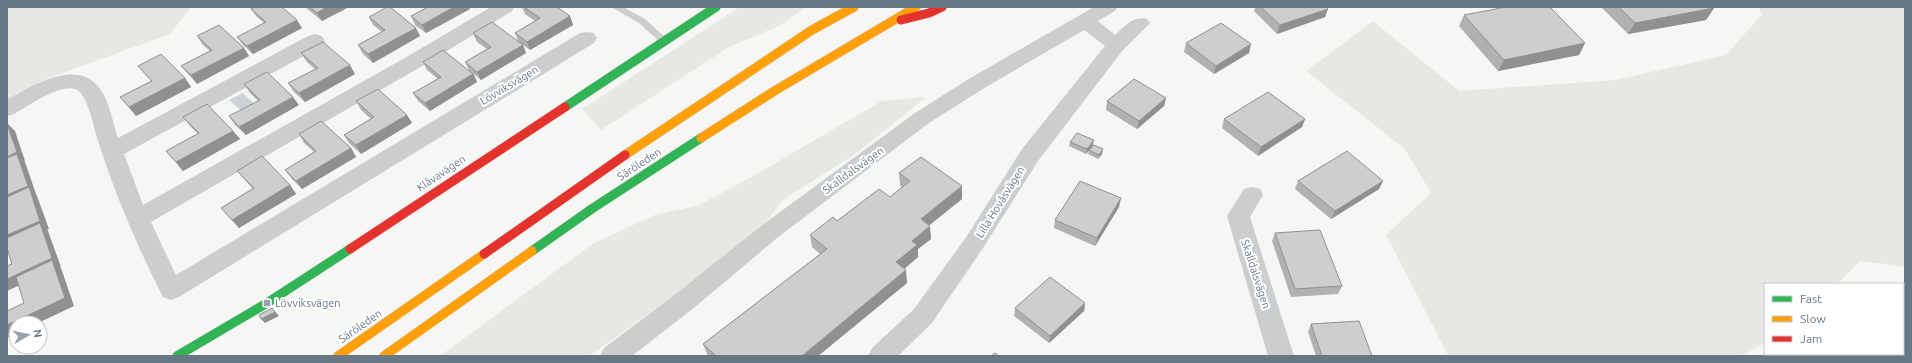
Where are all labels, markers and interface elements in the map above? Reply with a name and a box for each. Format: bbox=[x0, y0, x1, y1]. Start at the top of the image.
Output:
street label: Lövviksvägen bbox=[478, 63, 540, 107]
street label: Skalldalsvägen bbox=[820, 144, 886, 196]
street label: Säröleden bbox=[615, 145, 663, 183]
street label: Klåvavägen bbox=[414, 152, 468, 194]
street label: Lilla Hovåsvägen bbox=[973, 164, 1027, 240]
street label: Skalldalsvägen bbox=[1239, 238, 1273, 310]
legend bbox=[1764, 283, 1904, 355]
text: Fast bbox=[1800, 292, 1822, 305]
place label: Lövviksvägen bbox=[275, 297, 341, 309]
marker: Lövviksvägen bbox=[262, 298, 272, 308]
street label: Säröleden bbox=[336, 307, 384, 345]
text: Slow bbox=[1800, 312, 1826, 325]
north arrow bbox=[8, 315, 48, 355]
text: N bbox=[31, 328, 44, 338]
text: Jam bbox=[1800, 332, 1822, 345]

